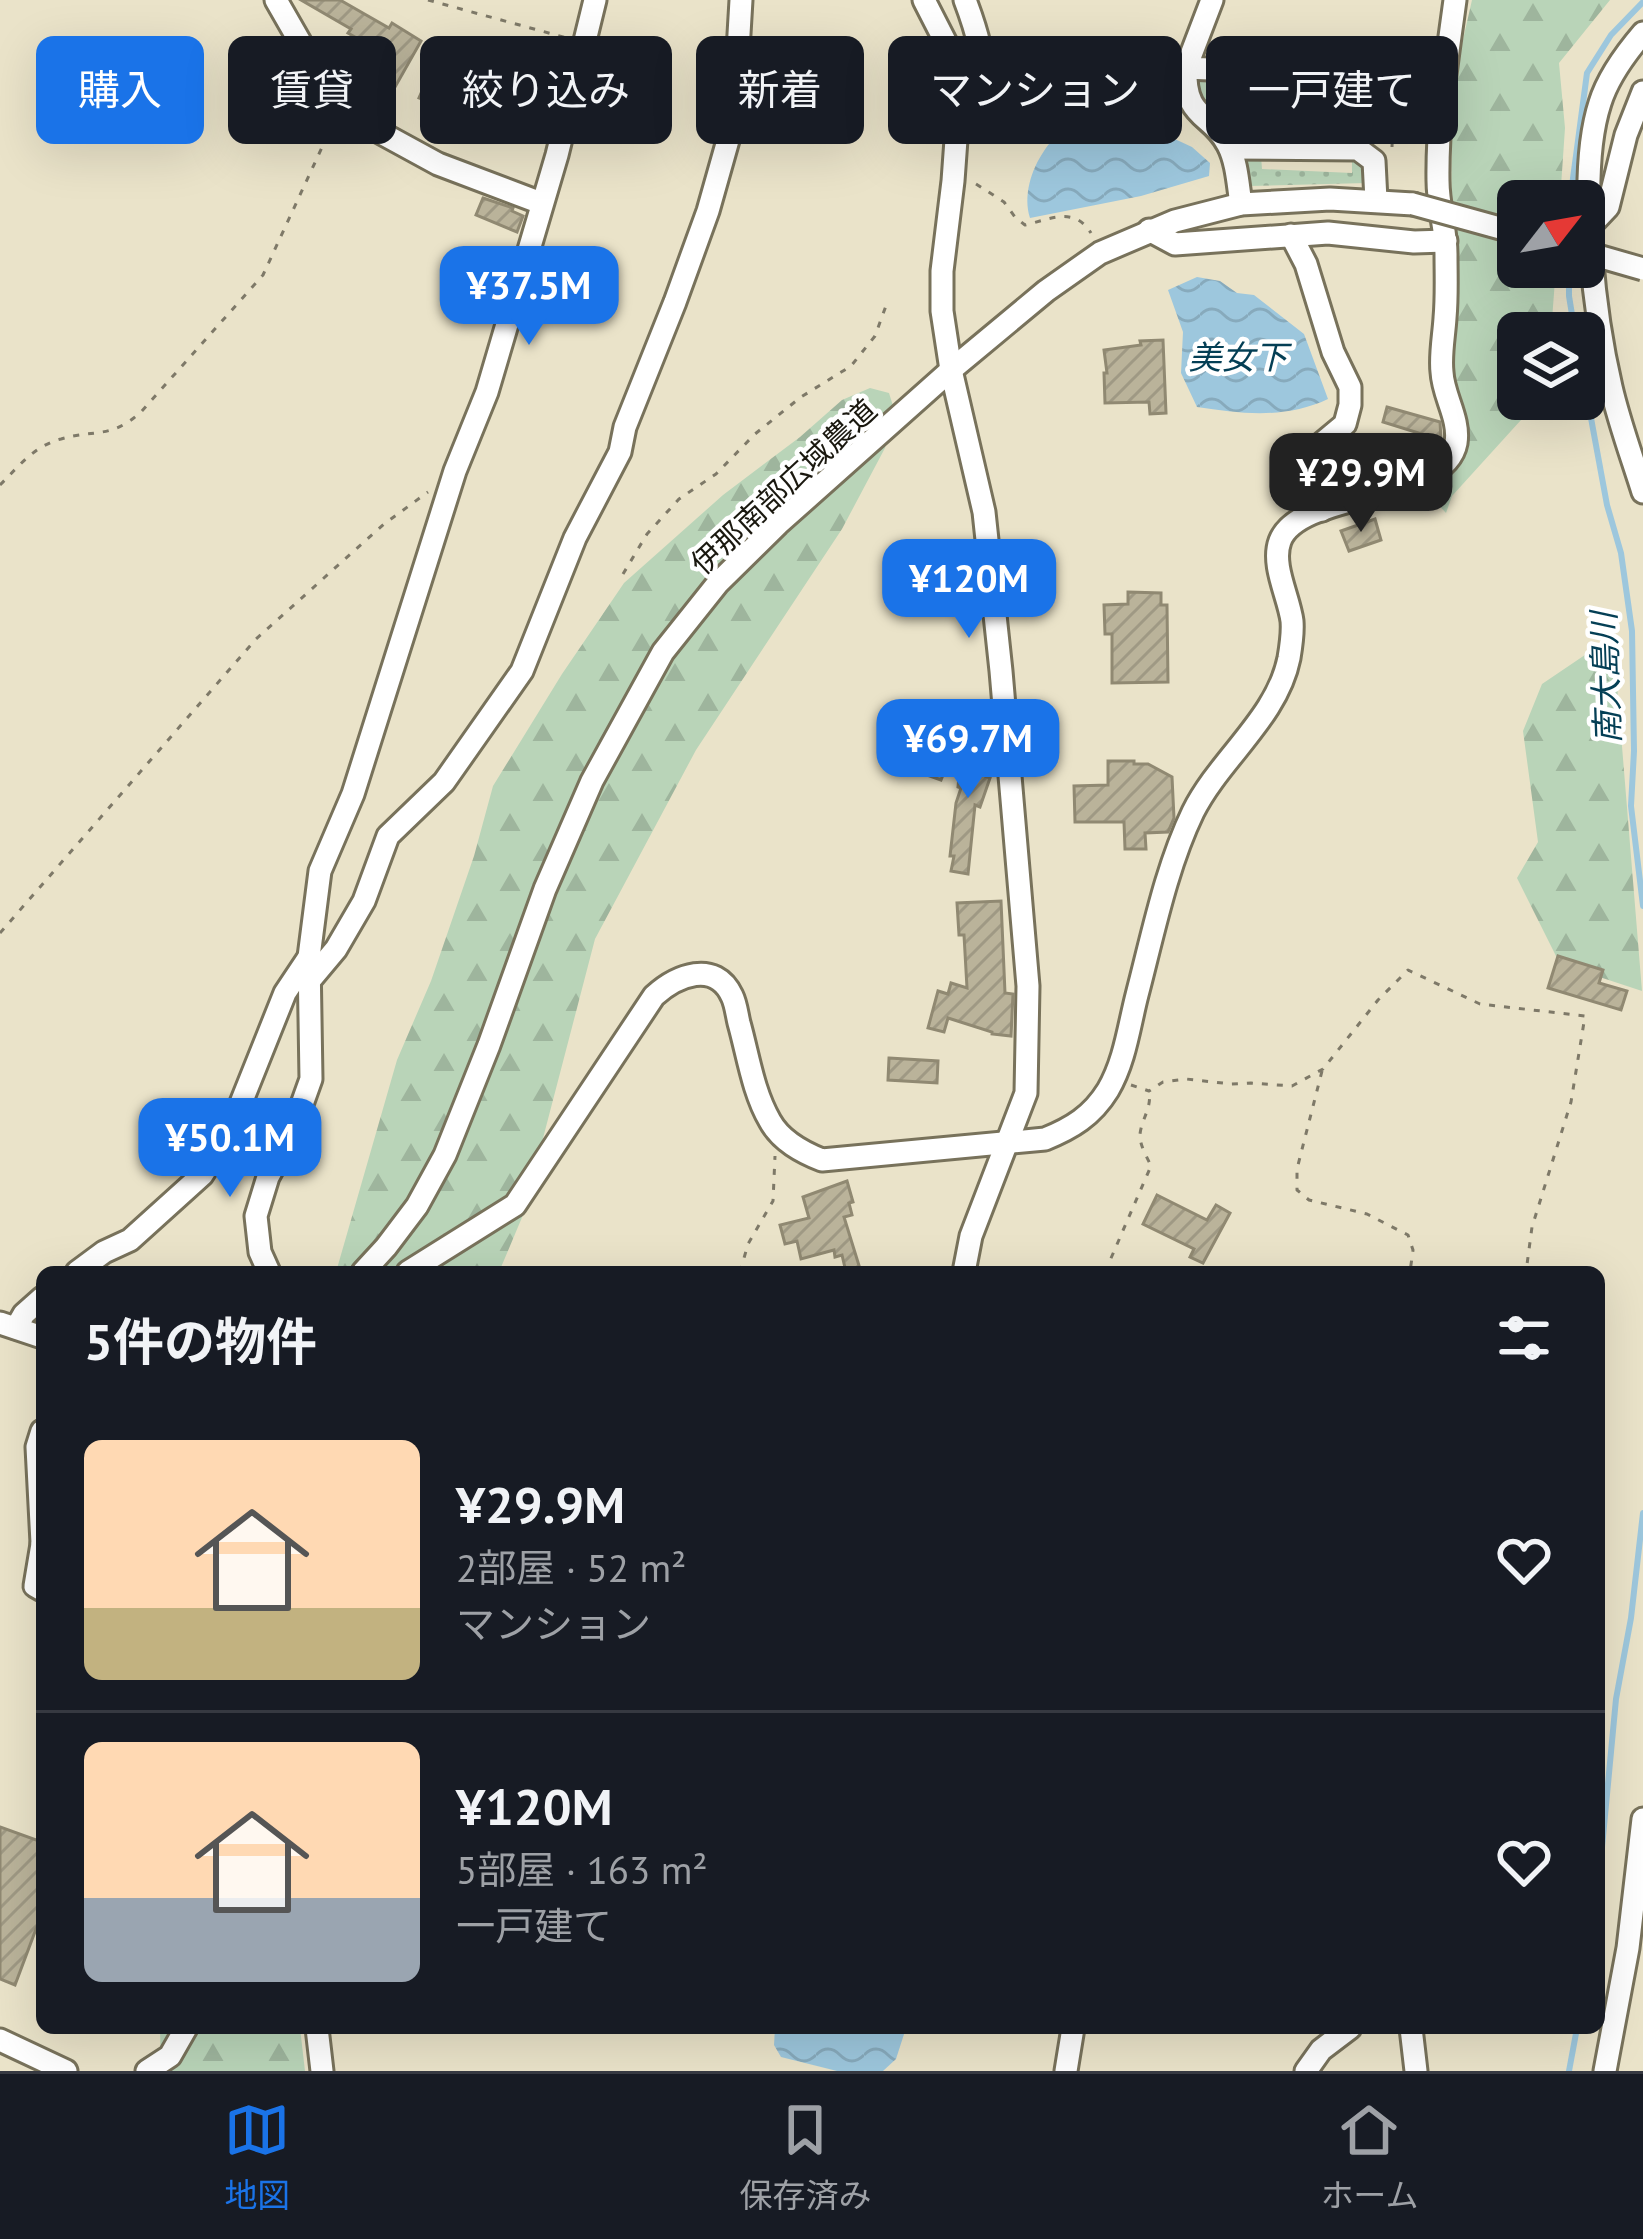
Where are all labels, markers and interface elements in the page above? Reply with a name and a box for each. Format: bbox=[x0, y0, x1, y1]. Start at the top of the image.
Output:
chip: 購入 bbox=[36, 36, 204, 144]
chip: 賃貸 bbox=[228, 36, 396, 144]
chip: 絞り込み bbox=[420, 36, 672, 144]
chip: 新着 bbox=[696, 36, 864, 144]
chip: マンション bbox=[888, 36, 1182, 144]
chip: 一戸建て bbox=[1206, 36, 1458, 144]
north arrow bbox=[1497, 180, 1605, 288]
map controls bbox=[1497, 180, 1605, 420]
pin: ¥37.5M bbox=[431, 246, 627, 348]
text: ¥37.5M bbox=[467, 259, 591, 310]
button: layers bbox=[1497, 312, 1605, 420]
water label: 美女下 bbox=[1189, 335, 1293, 378]
street label: 伊那南部広域農道 bbox=[682, 390, 884, 582]
pin: ¥29.9M bbox=[1263, 433, 1459, 535]
text: ¥29.9M bbox=[1296, 446, 1426, 497]
pin: ¥120M bbox=[885, 539, 1053, 641]
text: ¥120M bbox=[909, 552, 1029, 603]
water label: 南大島川 bbox=[1581, 608, 1629, 745]
pin: ¥69.7M bbox=[870, 699, 1066, 801]
text: ¥69.7M bbox=[903, 712, 1033, 763]
pin: ¥50.1M bbox=[132, 1098, 328, 1200]
text: ¥50.1M bbox=[165, 1111, 295, 1162]
icon: filters bbox=[1491, 1305, 1557, 1371]
text: 5件の物件 bbox=[84, 1308, 317, 1374]
text: ¥29.9M bbox=[456, 1471, 625, 1537]
icon: home bbox=[180, 1488, 324, 1632]
icon: heart bbox=[1491, 1527, 1557, 1593]
text: 2部屋 · 52 m² bbox=[456, 1542, 686, 1593]
text: マンション bbox=[456, 1598, 651, 1649]
text: ¥120M bbox=[456, 1773, 612, 1839]
icon: home bbox=[180, 1790, 324, 1934]
icon: heart bbox=[1491, 1829, 1557, 1895]
text: 5部屋 · 163 m² bbox=[456, 1844, 708, 1895]
text: 一戸建て bbox=[456, 1900, 612, 1951]
tab: 地図 bbox=[224, 2097, 290, 2217]
tab: 保存済み bbox=[739, 2097, 871, 2217]
tab: ホーム bbox=[1320, 2097, 1418, 2217]

